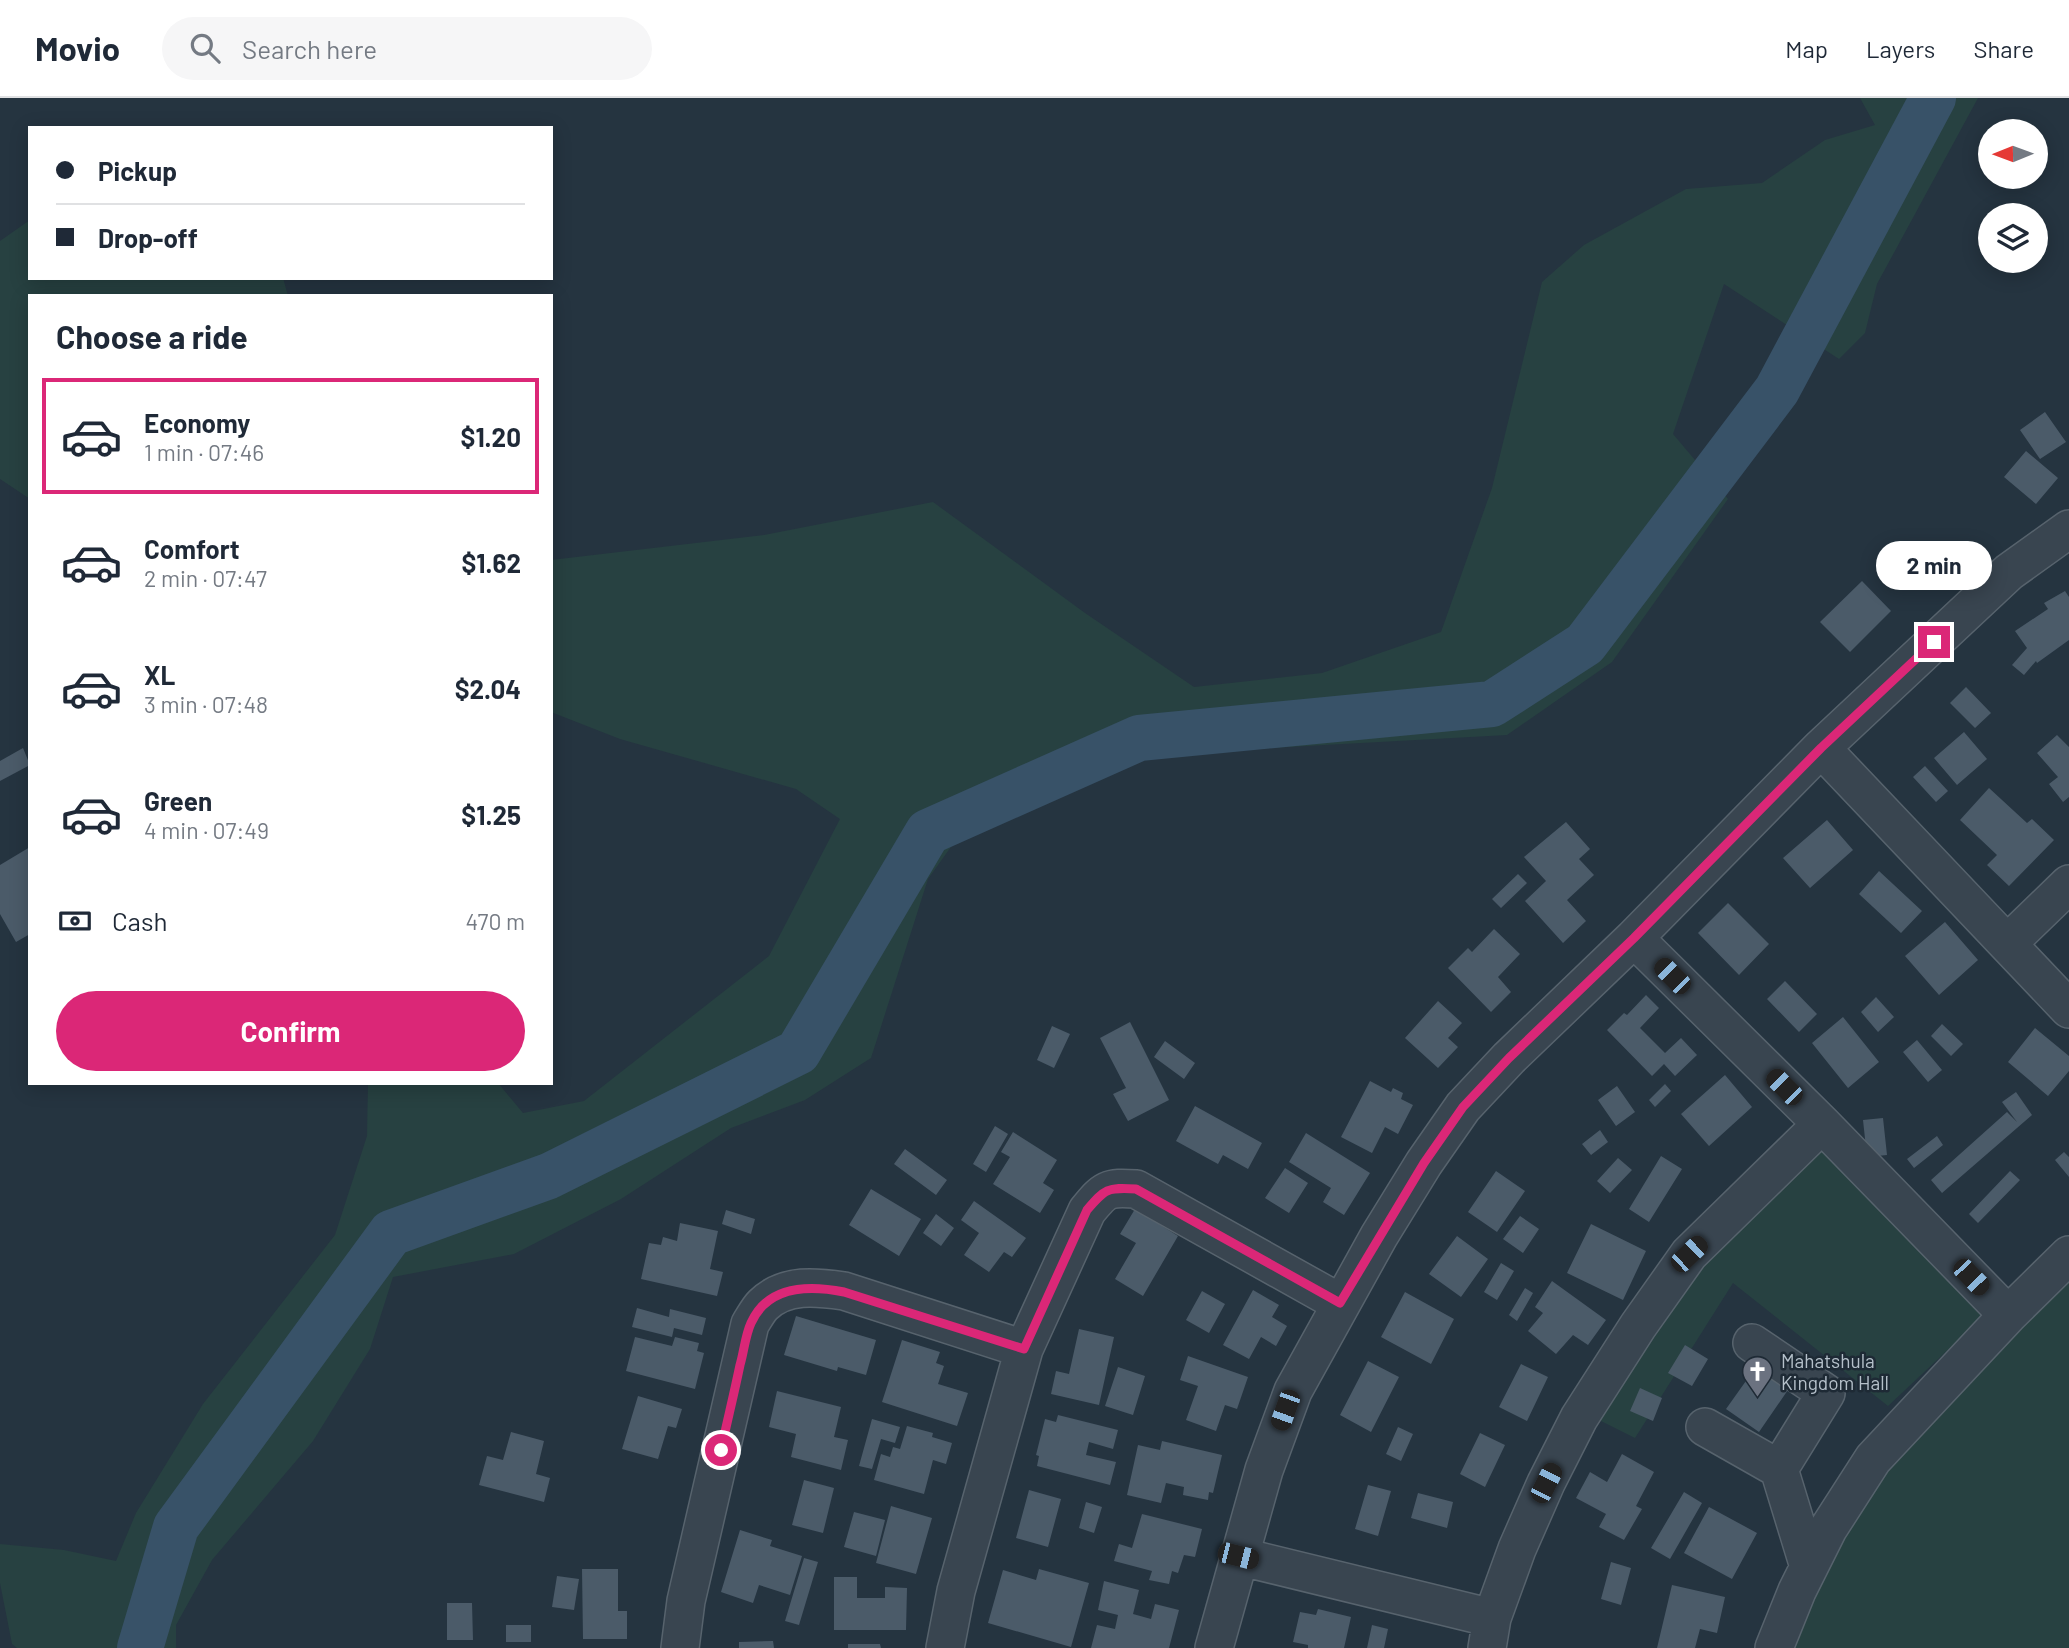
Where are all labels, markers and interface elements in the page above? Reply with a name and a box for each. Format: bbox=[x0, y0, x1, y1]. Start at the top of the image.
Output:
search box bbox=[162, 17, 652, 80]
text: Movio bbox=[35, 28, 120, 68]
icon: search bbox=[186, 29, 224, 67]
text: Search here bbox=[242, 33, 377, 64]
text: Map bbox=[1785, 34, 1828, 63]
text: Layers bbox=[1866, 34, 1935, 63]
text: Share bbox=[1973, 34, 2034, 63]
north arrow bbox=[1978, 119, 2048, 189]
map controls bbox=[1978, 119, 2048, 273]
text: Pickup bbox=[98, 155, 177, 186]
button: layers bbox=[1978, 203, 2048, 273]
text: Drop-off bbox=[98, 222, 198, 253]
text: Choose a ride bbox=[56, 317, 248, 355]
icon: car bbox=[60, 405, 123, 468]
text: Economy bbox=[144, 407, 250, 438]
text: $1.20 bbox=[461, 421, 521, 452]
text: 1 min · 07:46 bbox=[144, 438, 264, 466]
icon: car bbox=[60, 531, 123, 594]
text: Comfort bbox=[144, 533, 240, 564]
callout: 2 min bbox=[1876, 540, 1992, 589]
text: $1.62 bbox=[461, 547, 521, 578]
text: 2 min bbox=[1906, 551, 1962, 579]
text: 2 min · 07:47 bbox=[144, 564, 267, 592]
route end bbox=[1918, 626, 1950, 658]
icon: car bbox=[60, 657, 123, 720]
text: XL bbox=[144, 659, 175, 690]
text: $2.04 bbox=[455, 673, 521, 704]
text: 3 min · 07:48 bbox=[144, 690, 268, 718]
icon: car bbox=[60, 783, 123, 846]
text: Green bbox=[144, 785, 212, 816]
text: $1.25 bbox=[461, 799, 521, 830]
text: 4 min · 07:49 bbox=[144, 816, 269, 844]
icon: cash bbox=[56, 902, 94, 940]
text: Cash bbox=[112, 905, 167, 936]
text: 470 m bbox=[466, 907, 525, 935]
car bbox=[1650, 954, 1695, 998]
button: Confirm bbox=[56, 991, 525, 1071]
car bbox=[1762, 1065, 1807, 1109]
car bbox=[1667, 1232, 1712, 1276]
car bbox=[1949, 1255, 1994, 1299]
place label: Mahatshula Kingdom Hall bbox=[1781, 1349, 1889, 1394]
church icon: Mahatshula Kingdom Hall bbox=[1741, 1354, 1775, 1398]
car bbox=[1268, 1387, 1303, 1433]
route start bbox=[705, 1434, 737, 1466]
car bbox=[1528, 1460, 1565, 1506]
car bbox=[1216, 1541, 1261, 1571]

